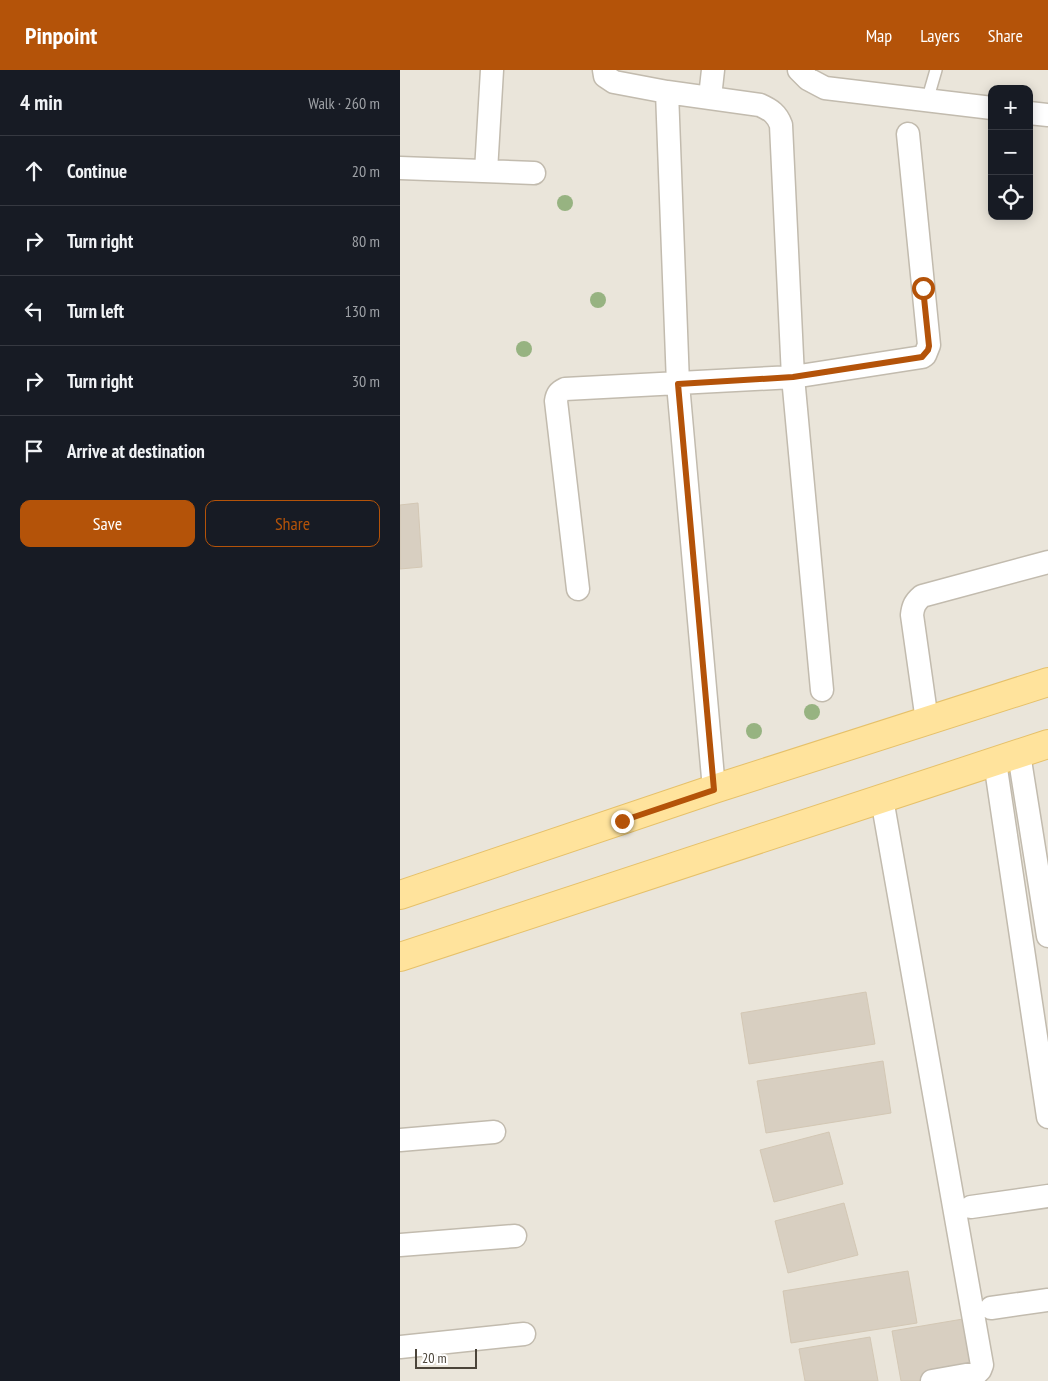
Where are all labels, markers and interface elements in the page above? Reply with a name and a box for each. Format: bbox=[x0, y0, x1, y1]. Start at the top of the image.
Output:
text: Pinpoint bbox=[25, 20, 97, 51]
text: Map bbox=[866, 24, 892, 47]
text: Layers bbox=[920, 24, 960, 47]
text: Share bbox=[988, 24, 1023, 47]
map controls bbox=[988, 85, 1033, 220]
button: + bbox=[988, 85, 1033, 130]
text: 4 min bbox=[20, 89, 62, 116]
text: Walk · 260 m bbox=[308, 93, 380, 113]
button: − bbox=[988, 130, 1033, 175]
icon: ahead bbox=[20, 157, 48, 185]
text: Continue bbox=[67, 159, 127, 183]
text: 20 m bbox=[352, 161, 380, 181]
button: locate bbox=[988, 175, 1033, 220]
icon: right bbox=[20, 227, 48, 255]
text: Turn right bbox=[67, 229, 133, 253]
text: 80 m bbox=[352, 231, 380, 251]
route start bbox=[912, 277, 935, 300]
icon: left bbox=[20, 297, 48, 325]
text: Turn left bbox=[67, 299, 124, 323]
text: 130 m bbox=[345, 301, 380, 321]
icon: right bbox=[20, 367, 48, 395]
text: Turn right bbox=[67, 369, 133, 393]
text: 30 m bbox=[352, 371, 380, 391]
icon: arrive bbox=[20, 437, 48, 465]
text: Arrive at destination bbox=[67, 439, 205, 463]
button: Save bbox=[20, 500, 195, 547]
button: Share bbox=[205, 500, 380, 547]
route end bbox=[611, 810, 634, 833]
scale bar bbox=[415, 1346, 478, 1369]
text: 20 m bbox=[422, 1349, 447, 1367]

